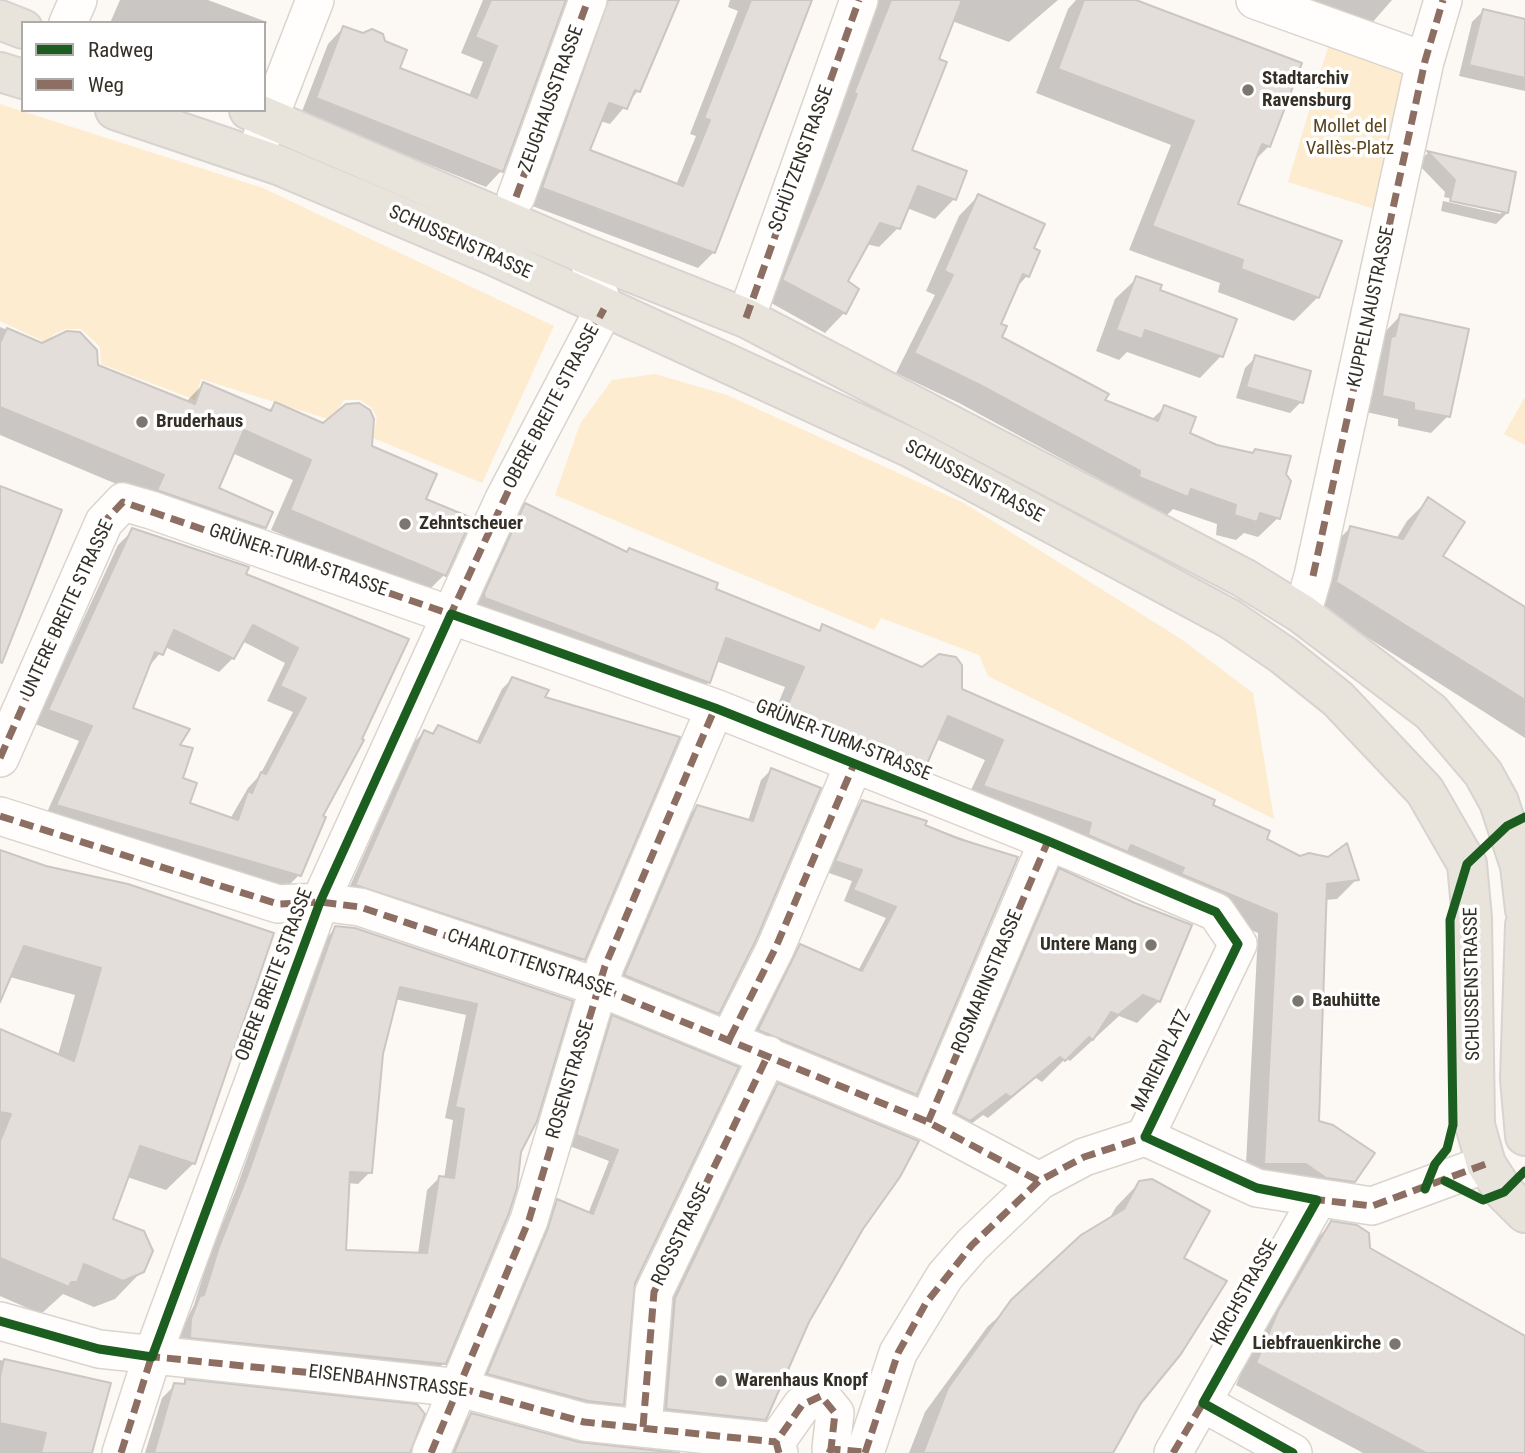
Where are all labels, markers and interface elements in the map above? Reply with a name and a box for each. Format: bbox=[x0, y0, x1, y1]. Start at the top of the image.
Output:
legend bbox=[21, 21, 266, 112]
street label: ZEUGHAUSSTRASSE bbox=[515, 23, 589, 175]
text: Radweg bbox=[88, 38, 153, 62]
place label: Stadtarchiv Ravensburg bbox=[1262, 68, 1351, 112]
text: Weg bbox=[88, 73, 124, 97]
marker: Stadtarchiv Ravensburg bbox=[1240, 82, 1256, 98]
street label: SCHÜTZENSTRASSE bbox=[765, 83, 839, 235]
park label: Mollet del Vallès-Platz bbox=[1306, 116, 1394, 160]
street label: SCHUSSENSTRASSE bbox=[385, 201, 535, 285]
street label: KUPPELNAUSTRASSE bbox=[1344, 224, 1400, 390]
street label: OBERE BREITE STRASSE bbox=[499, 321, 605, 493]
place label: Bruderhaus bbox=[156, 411, 243, 433]
marker: Bruderhaus bbox=[134, 414, 150, 430]
street label: SCHUSSENSTRASSE bbox=[901, 436, 1047, 528]
place label: Zehntscheuer bbox=[419, 513, 523, 535]
marker: Zehntscheuer bbox=[397, 516, 413, 532]
street label: UNTERE BREITE STRASSE bbox=[17, 517, 119, 701]
street label: GRÜNER-TURM-STRASSE bbox=[206, 520, 390, 602]
street label: GRÜNER-TURM-STRASSE bbox=[752, 695, 934, 787]
street label: OBERE BREITE STRASSE bbox=[232, 885, 318, 1065]
street label: ROSMARINSTRASSE bbox=[948, 907, 1028, 1057]
street label: SCHUSSENSTRASSE bbox=[1460, 907, 1486, 1061]
street label: CHARLOTTENSTRASSE bbox=[444, 925, 616, 1003]
place label: Untere Mang bbox=[1040, 934, 1137, 956]
marker: Untere Mang bbox=[1143, 937, 1159, 953]
place label: Bauhütte bbox=[1312, 990, 1380, 1012]
marker: Bauhütte bbox=[1290, 993, 1306, 1009]
street label: MARIENPLATZ bbox=[1127, 1006, 1197, 1116]
street label: ROSENSTRASSE bbox=[542, 1018, 600, 1142]
street label: ROSSSTRASSE bbox=[647, 1180, 717, 1290]
street label: KIRCHSTRASSE bbox=[1207, 1236, 1283, 1350]
place label: Liebfrauenkirche bbox=[1252, 1333, 1381, 1355]
marker: Liebfrauenkirche bbox=[1387, 1336, 1403, 1352]
street label: EISENBAHNSTRASSE bbox=[307, 1361, 469, 1403]
place label: Warenhaus Knopf bbox=[735, 1370, 868, 1392]
marker: Warenhaus Knopf bbox=[713, 1373, 729, 1389]

